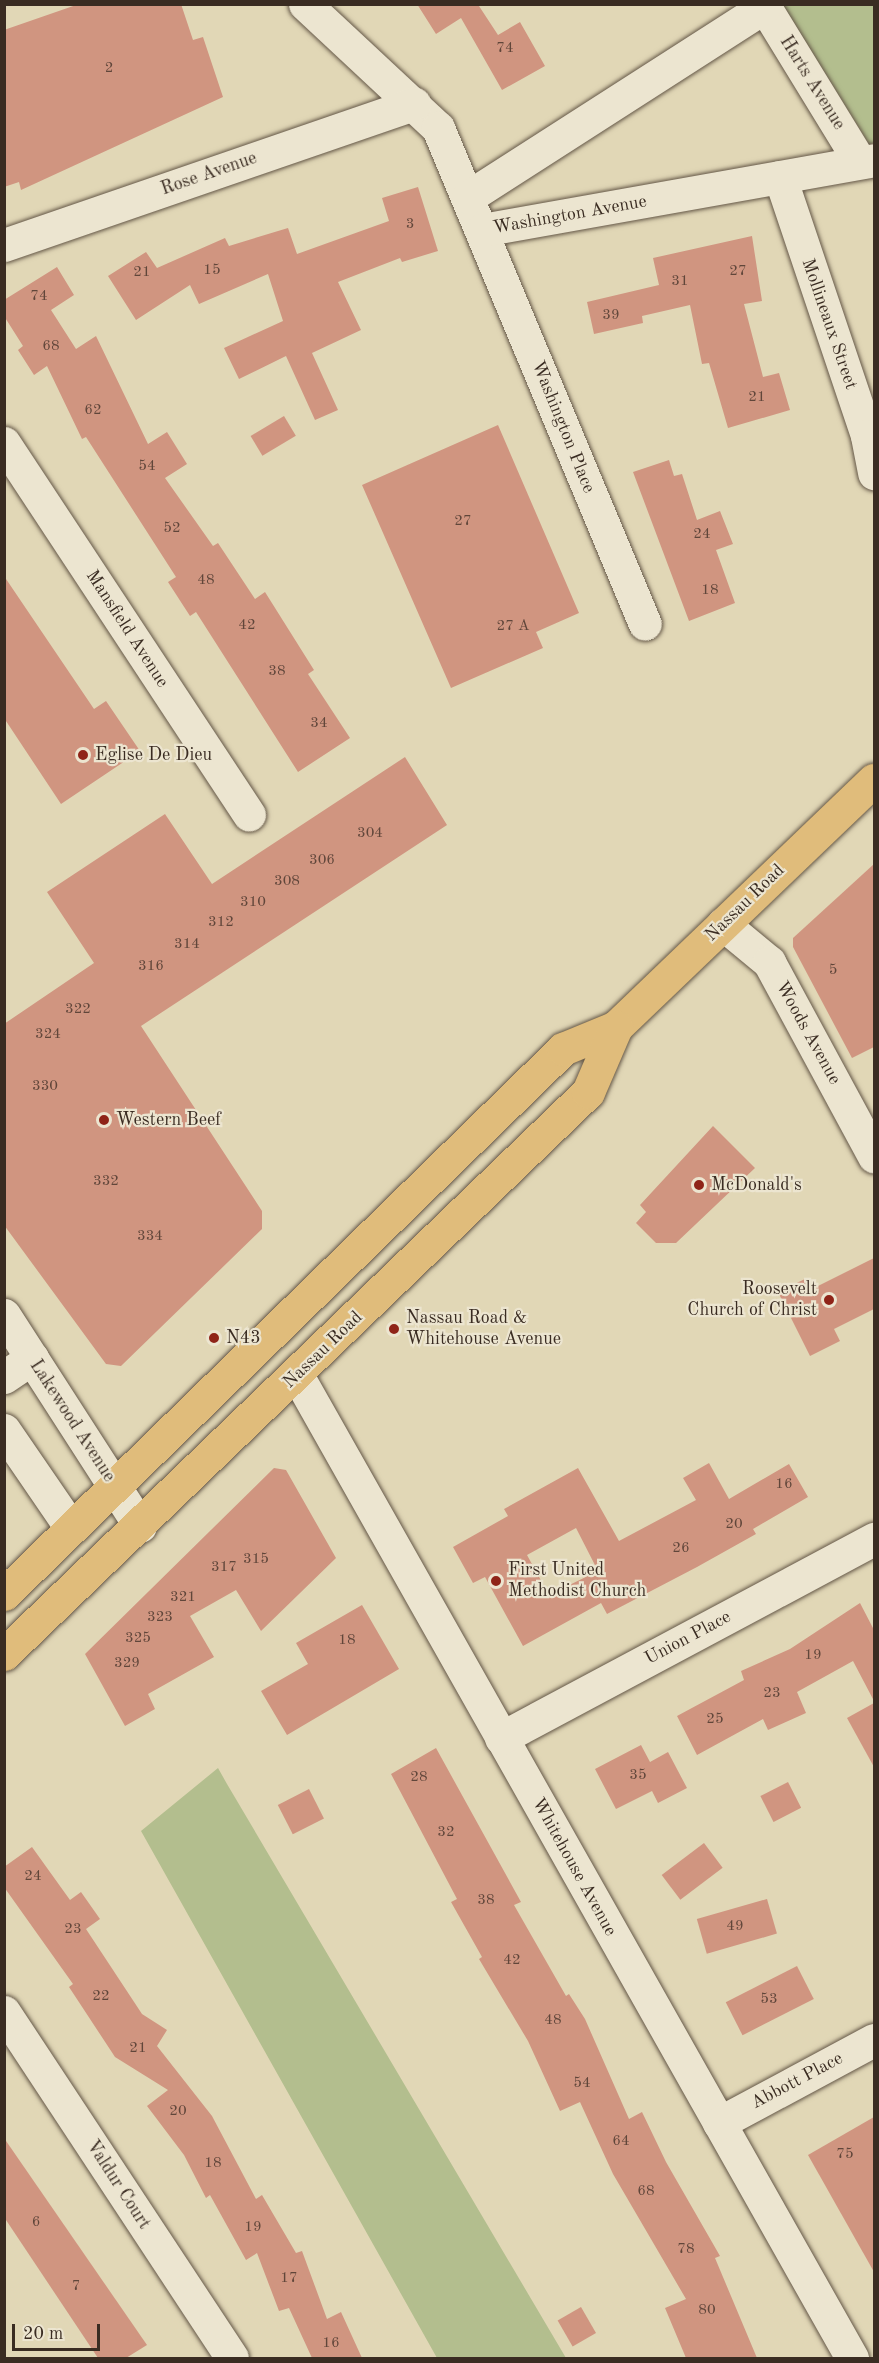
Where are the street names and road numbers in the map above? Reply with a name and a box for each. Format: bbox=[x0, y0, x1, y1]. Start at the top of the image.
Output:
street label: Harts Avenue bbox=[775, 32, 849, 134]
street label: Rose Avenue bbox=[158, 147, 260, 201]
street label: Washington Avenue bbox=[491, 191, 649, 239]
street label: Mollineaux Street bbox=[796, 256, 862, 392]
street label: Washington Place bbox=[527, 358, 599, 496]
street label: Mansfield Avenue bbox=[81, 566, 173, 692]
street label: Nassau Road bbox=[701, 860, 789, 946]
street label: Woods Avenue bbox=[771, 978, 845, 1088]
street label: Nassau Road bbox=[279, 1307, 367, 1393]
street label: Lakewood Avenue bbox=[25, 1356, 119, 1486]
street label: Union Place bbox=[641, 1606, 735, 1670]
street label: Whitehouse Avenue bbox=[527, 1794, 621, 1940]
street label: Abbott Place bbox=[747, 2048, 847, 2114]
street label: Valdur Court bbox=[81, 2136, 155, 2234]

